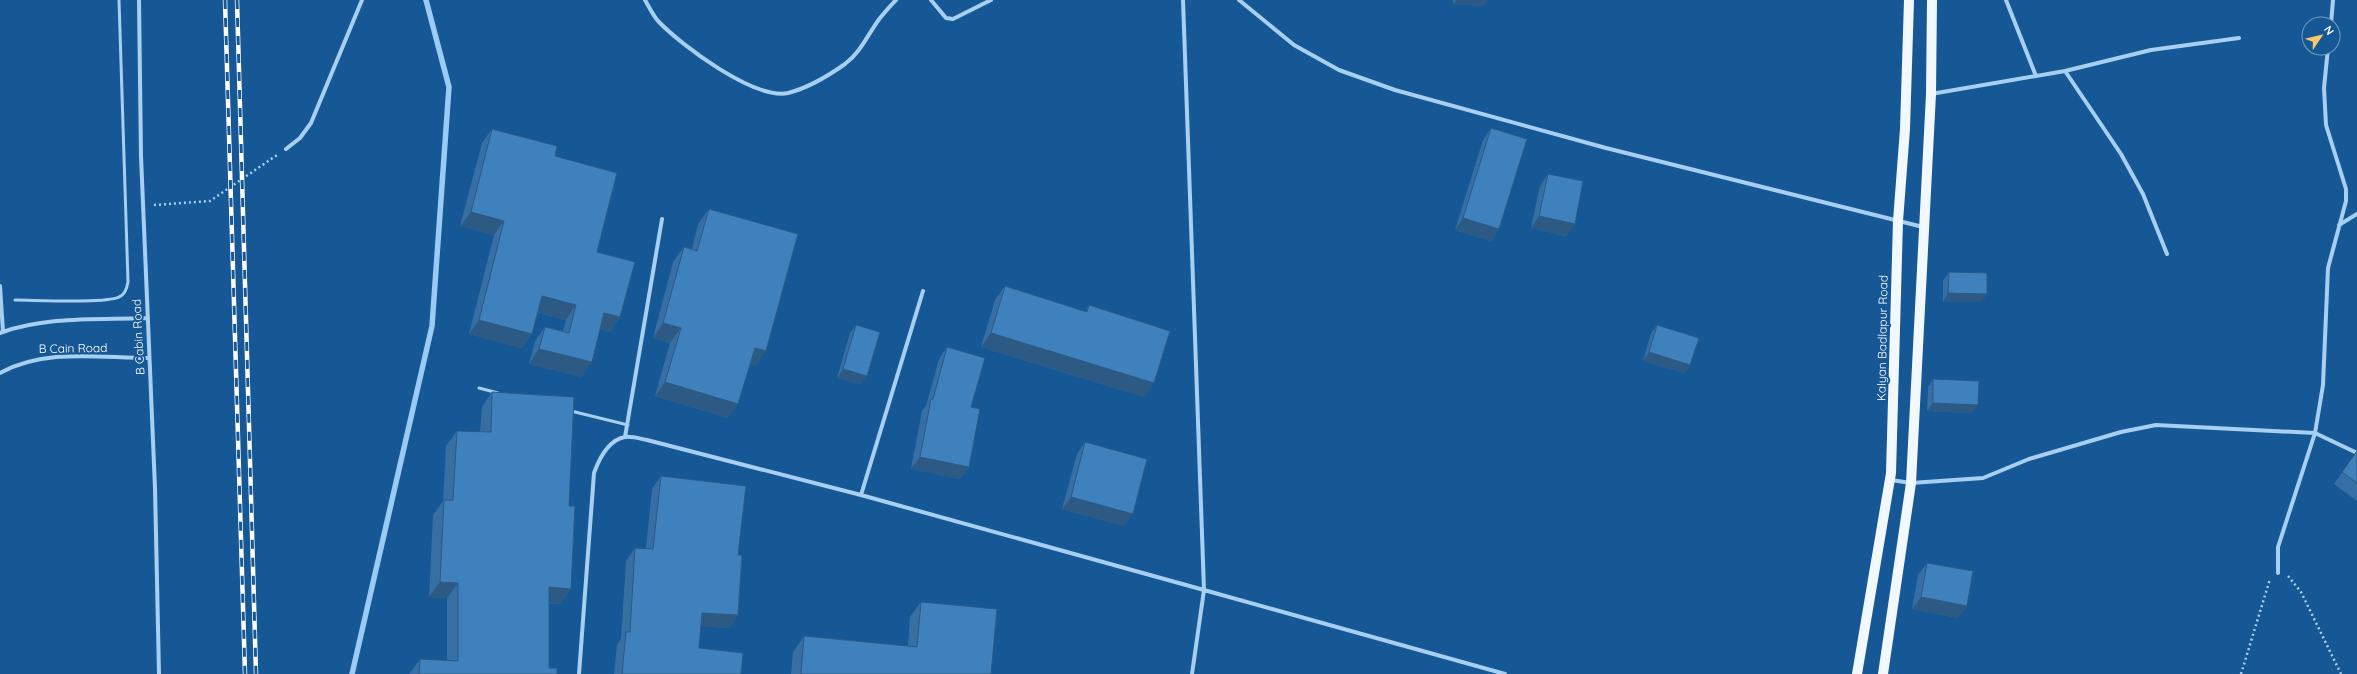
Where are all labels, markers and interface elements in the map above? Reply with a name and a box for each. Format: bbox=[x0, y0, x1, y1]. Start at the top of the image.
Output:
north arrow bbox=[2301, 16, 2341, 56]
text: N bbox=[2321, 23, 2337, 38]
street label: Kalyan Badlapur Road bbox=[1873, 275, 1891, 401]
street label: B Cabin Road bbox=[129, 299, 147, 375]
street label: B Cain Road bbox=[38, 340, 108, 356]

